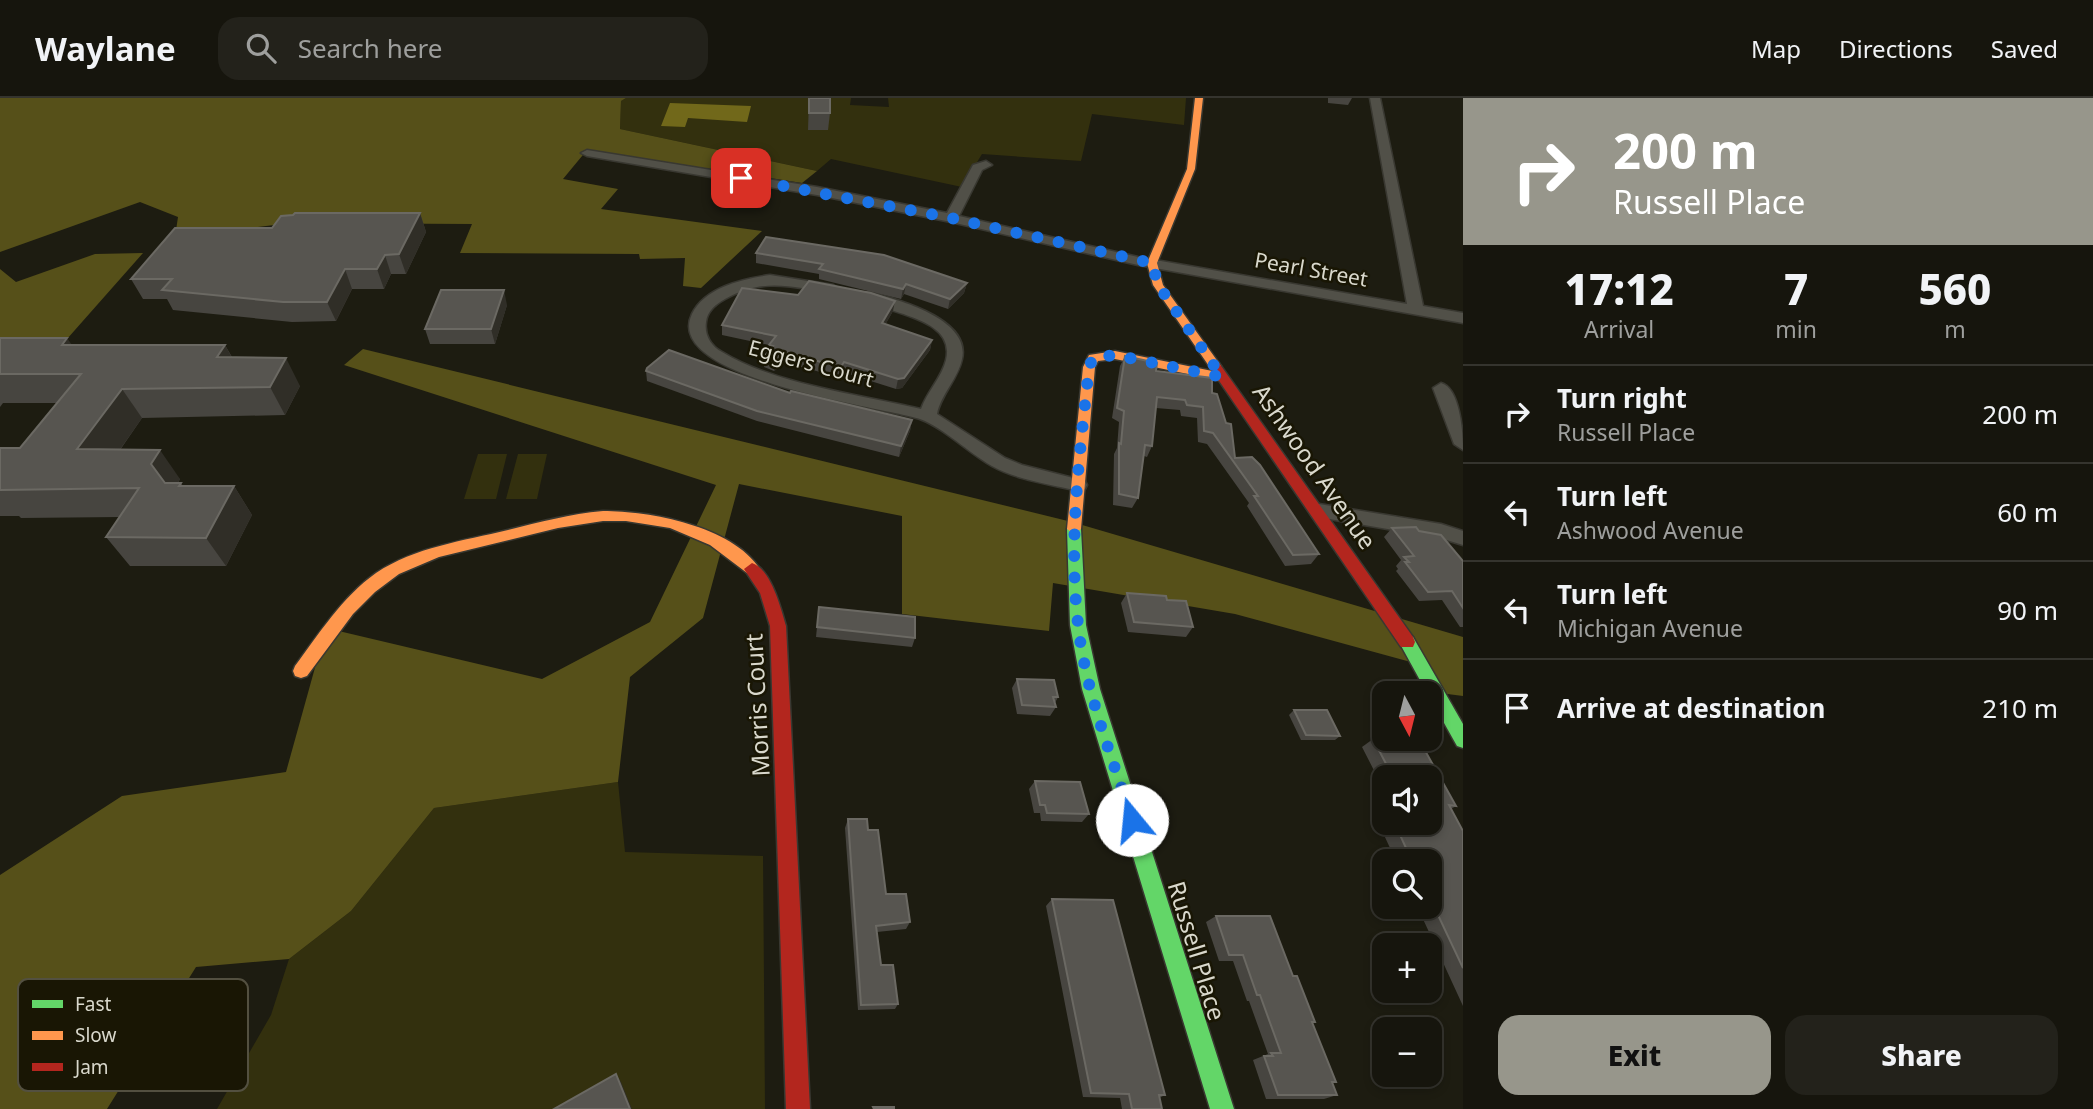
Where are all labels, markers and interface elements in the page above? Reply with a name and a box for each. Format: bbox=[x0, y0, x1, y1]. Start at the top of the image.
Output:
search box bbox=[218, 17, 708, 80]
text: Waylane bbox=[35, 26, 176, 71]
icon: search bbox=[242, 29, 280, 67]
text: Search here bbox=[298, 30, 442, 66]
text: Map bbox=[1751, 32, 1801, 65]
text: Directions bbox=[1839, 32, 1953, 65]
text: Saved bbox=[1991, 32, 2058, 65]
text: 200 m bbox=[1613, 117, 1758, 183]
icon: right bbox=[1498, 126, 1589, 217]
pin bbox=[711, 148, 771, 208]
icon: arrive bbox=[722, 159, 760, 197]
text: Russell Place bbox=[1613, 180, 1805, 223]
street label: Pearl Street bbox=[1252, 245, 1370, 293]
text: 17:12 bbox=[1565, 260, 1674, 317]
text: 7 bbox=[1784, 260, 1808, 317]
text: 560 bbox=[1919, 260, 1991, 317]
text: Arrival bbox=[1584, 313, 1654, 345]
text: min bbox=[1775, 313, 1817, 345]
text: m bbox=[1944, 313, 1966, 345]
street label: Eggers Court bbox=[745, 333, 877, 393]
street label: Ashwood Avenue bbox=[1246, 377, 1385, 555]
text: Turn right bbox=[1557, 380, 1687, 416]
icon: right bbox=[1498, 395, 1536, 433]
text: 200 m bbox=[1982, 396, 2058, 432]
text: Russell Place bbox=[1557, 416, 1695, 448]
text: Turn left bbox=[1557, 478, 1668, 514]
icon: left bbox=[1498, 493, 1536, 531]
text: 60 m bbox=[1997, 494, 2058, 530]
text: Ashwood Avenue bbox=[1557, 514, 1744, 546]
text: Turn left bbox=[1557, 576, 1668, 612]
icon: left bbox=[1498, 591, 1536, 629]
text: 90 m bbox=[1997, 592, 2058, 628]
text: Michigan Avenue bbox=[1557, 612, 1743, 644]
street label: Morris Court bbox=[736, 632, 777, 777]
north arrow bbox=[1372, 681, 1442, 751]
map controls bbox=[1372, 681, 1442, 1087]
icon: arrive bbox=[1498, 689, 1536, 727]
text: Arrive at destination bbox=[1557, 690, 1826, 726]
text: 210 m bbox=[1982, 690, 2058, 726]
button: sound bbox=[1372, 765, 1442, 835]
position arrow bbox=[1095, 783, 1169, 857]
button: search bbox=[1372, 849, 1442, 919]
street label: Russell Place bbox=[1161, 877, 1234, 1024]
button: + bbox=[1372, 933, 1442, 1003]
legend bbox=[18, 979, 248, 1091]
text: Fast bbox=[75, 991, 112, 1017]
button: Exit bbox=[1498, 1015, 1771, 1095]
button: Share bbox=[1785, 1015, 2058, 1095]
button: − bbox=[1372, 1017, 1442, 1087]
text: Slow bbox=[75, 1022, 116, 1048]
text: Jam bbox=[73, 1054, 109, 1080]

